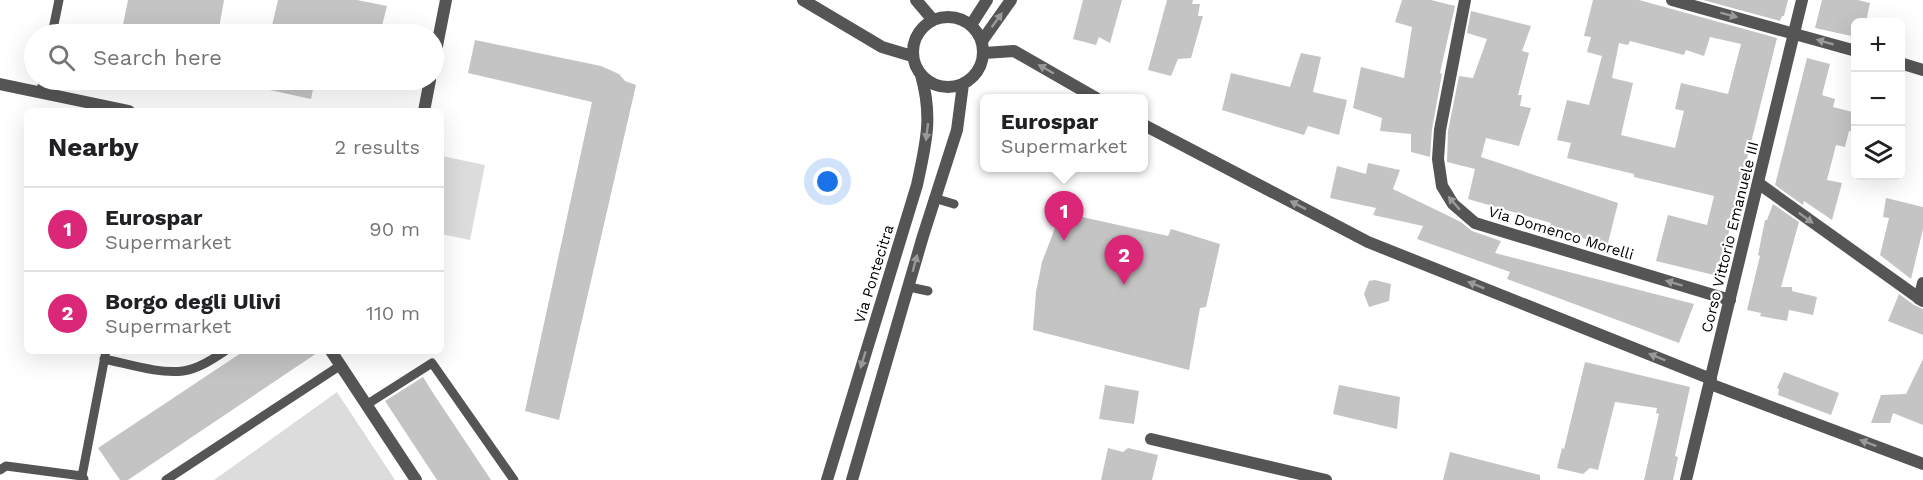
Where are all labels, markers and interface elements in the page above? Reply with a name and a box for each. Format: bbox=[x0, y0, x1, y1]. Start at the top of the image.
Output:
one-way arrow bbox=[1720, 11, 1738, 21]
one-way arrow bbox=[990, 13, 1002, 28]
map controls bbox=[1851, 18, 1905, 180]
button: + bbox=[1851, 18, 1905, 72]
search box bbox=[24, 24, 444, 90]
one-way arrow bbox=[1816, 37, 1834, 46]
icon: search bbox=[45, 41, 78, 74]
text: Search here bbox=[93, 45, 222, 70]
one-way arrow bbox=[1037, 64, 1054, 74]
button: − bbox=[1851, 72, 1905, 126]
popup bbox=[980, 94, 1148, 172]
text: Eurospar bbox=[1001, 109, 1098, 134]
one-way arrow bbox=[922, 123, 932, 142]
button: layers bbox=[1851, 126, 1905, 180]
text: Nearby bbox=[48, 132, 139, 162]
text: Supermarket bbox=[1001, 134, 1127, 158]
text: 2 results bbox=[335, 135, 420, 159]
street label: Corso Vittorio Emanuele III bbox=[1698, 140, 1762, 334]
your location bbox=[813, 167, 842, 196]
pin: 1 bbox=[1044, 192, 1084, 241]
one-way arrow bbox=[1448, 196, 1461, 211]
one-way arrow bbox=[1289, 201, 1307, 211]
street label: Via Domenco Morelli bbox=[1486, 202, 1636, 264]
text: Eurospar bbox=[105, 205, 202, 230]
one-way arrow bbox=[1798, 211, 1813, 223]
text: 1 bbox=[63, 217, 72, 241]
text: 90 m bbox=[369, 217, 420, 241]
street label: Via Pontecitra bbox=[850, 222, 898, 325]
text: Supermarket bbox=[105, 230, 231, 254]
pin: 2 bbox=[1104, 236, 1144, 285]
one-way arrow bbox=[911, 254, 921, 272]
one-way arrow bbox=[1665, 278, 1683, 287]
one-way arrow bbox=[1466, 280, 1484, 290]
text: Borgo degli Ulivi bbox=[105, 289, 281, 314]
text: 2 bbox=[62, 301, 73, 325]
text: 110 m bbox=[366, 301, 420, 325]
text: Supermarket bbox=[105, 314, 231, 338]
one-way arrow bbox=[858, 351, 867, 369]
one-way arrow bbox=[1647, 352, 1665, 362]
one-way arrow bbox=[1859, 438, 1877, 448]

